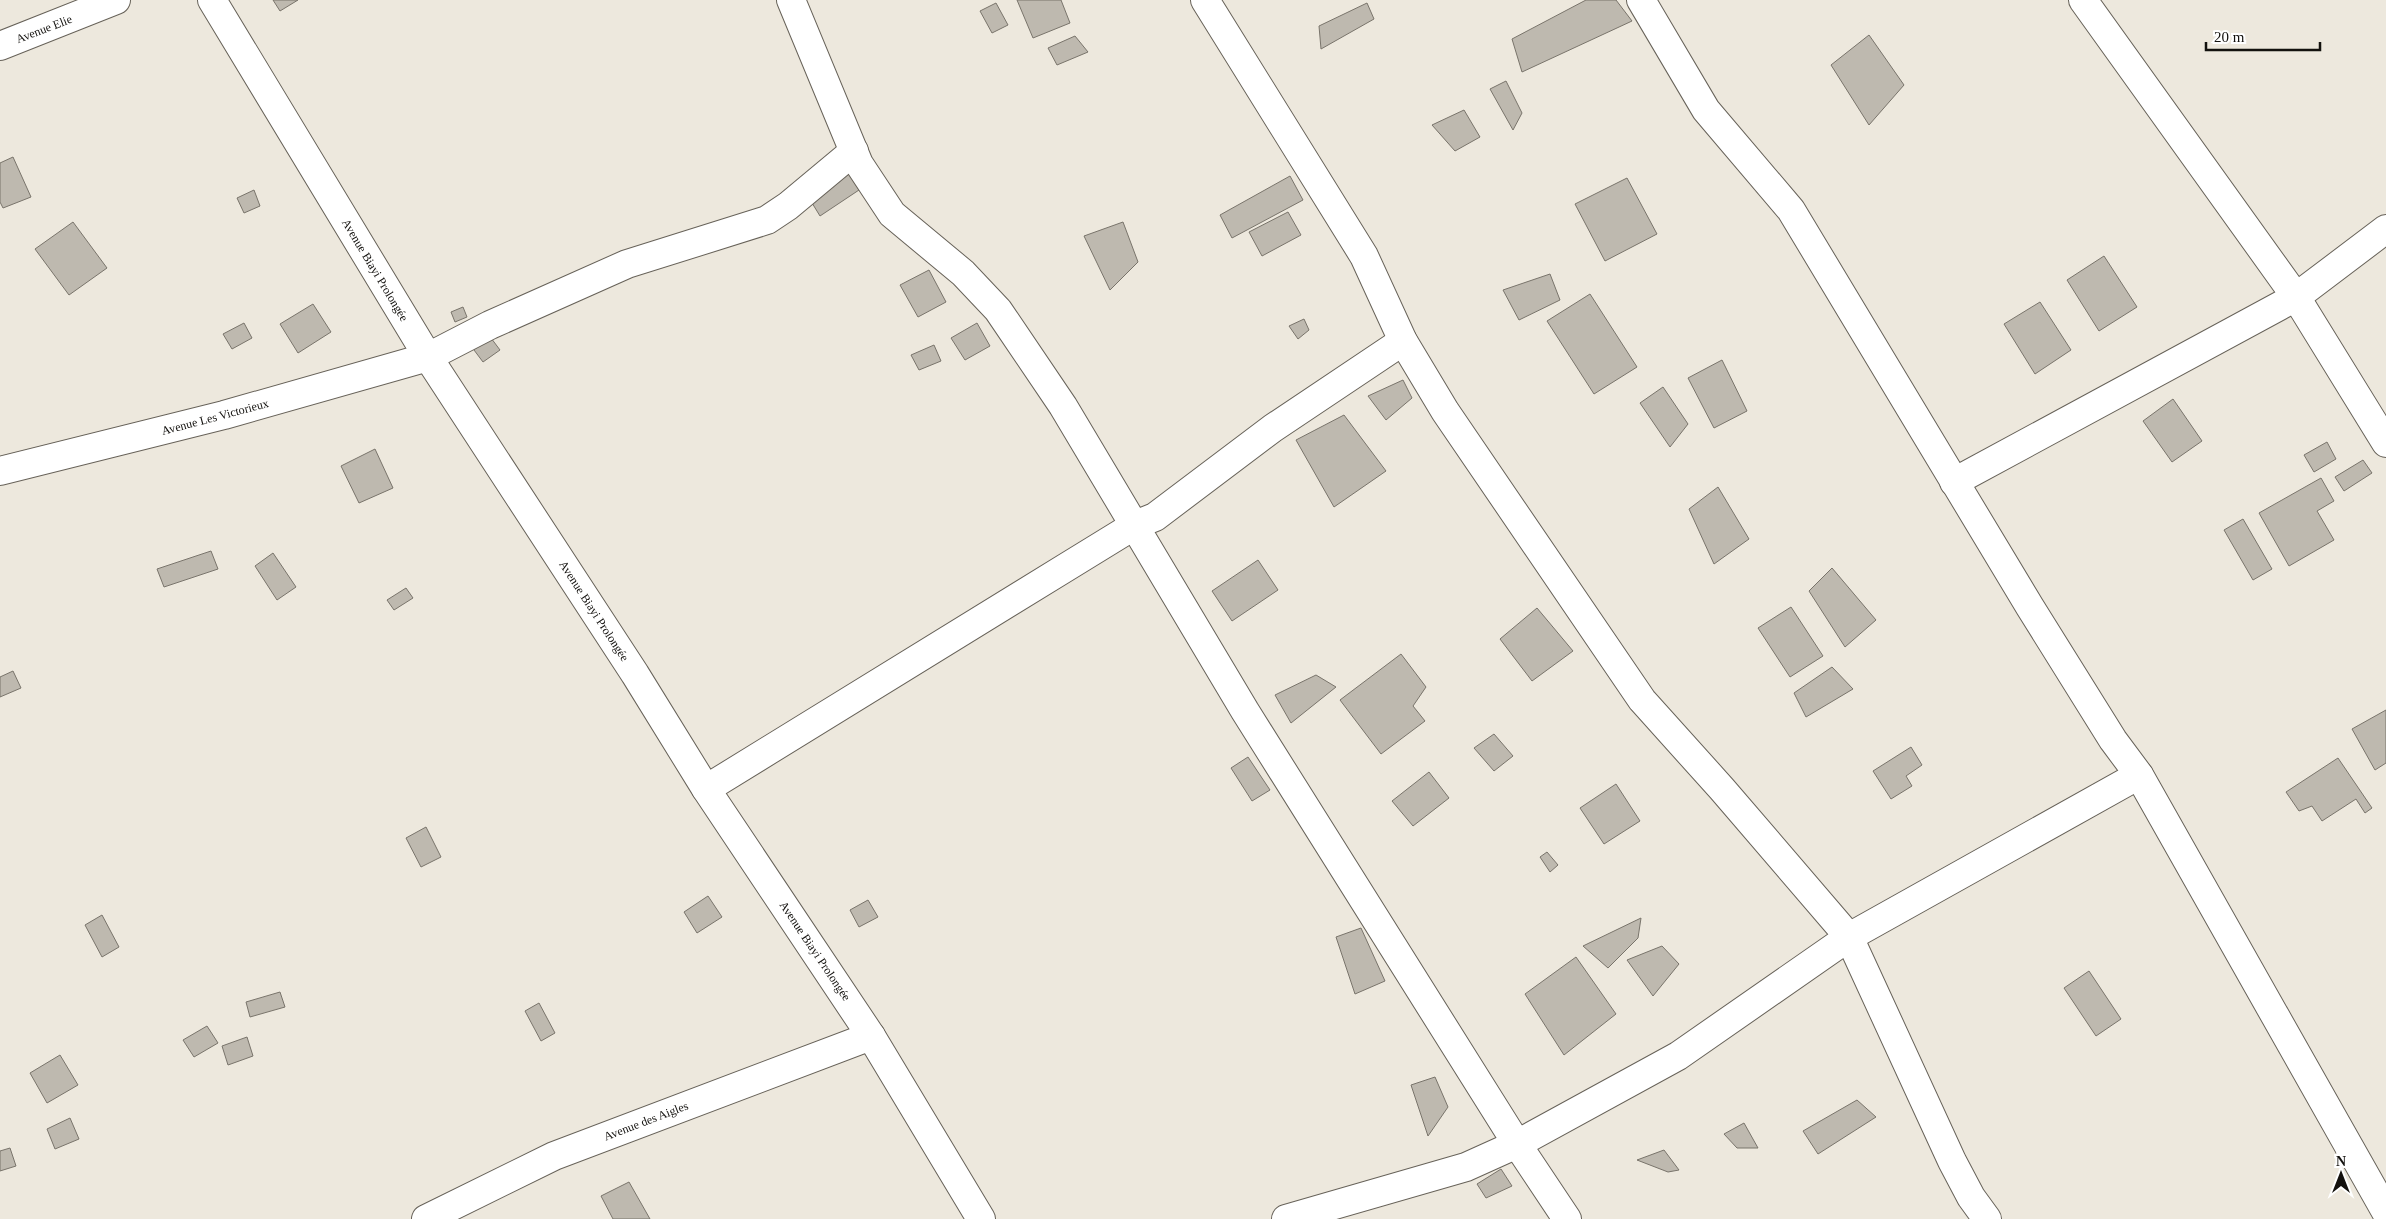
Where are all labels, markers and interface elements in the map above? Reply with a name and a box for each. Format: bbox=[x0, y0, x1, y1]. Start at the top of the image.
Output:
street label: Avenue Elie bbox=[14, 12, 74, 46]
scale bar bbox=[2206, 20, 2320, 52]
text: 20 m bbox=[2214, 29, 2245, 45]
street label: Avenue Biayi Prolongée bbox=[339, 216, 411, 324]
street label: Avenue Les Victorieux bbox=[160, 396, 270, 438]
street label: Avenue Biayi Prolongée bbox=[556, 558, 632, 664]
street label: Avenue Biayi Prolongée bbox=[776, 899, 854, 1003]
street label: Avenue des Aigles bbox=[602, 1098, 690, 1143]
north arrow bbox=[2316, 1149, 2366, 1199]
text: N bbox=[2336, 1154, 2346, 1169]

